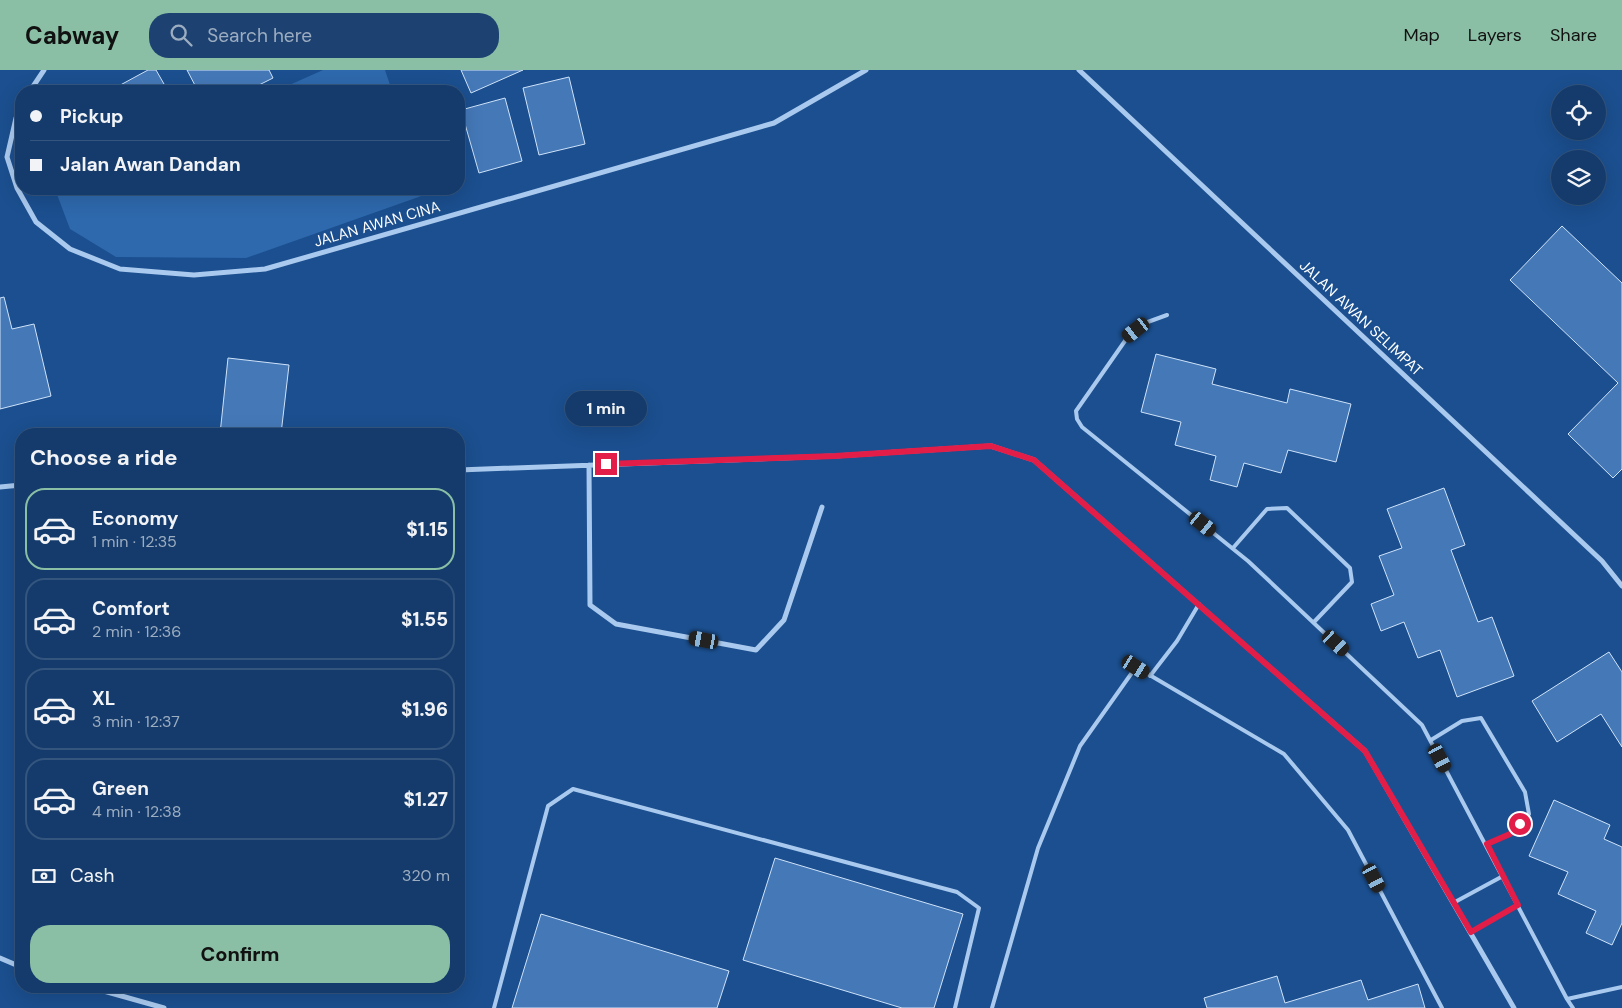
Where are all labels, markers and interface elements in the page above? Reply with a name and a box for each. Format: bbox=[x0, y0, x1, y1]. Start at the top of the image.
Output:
search box bbox=[149, 13, 499, 58]
text: Cabway bbox=[25, 20, 119, 51]
icon: search bbox=[167, 21, 195, 49]
text: Search here bbox=[207, 23, 312, 48]
text: Map bbox=[1404, 23, 1440, 47]
text: Layers bbox=[1468, 23, 1522, 47]
text: Share bbox=[1550, 23, 1597, 47]
map controls bbox=[1551, 85, 1606, 205]
button: locate bbox=[1551, 85, 1606, 140]
text: Pickup bbox=[60, 104, 124, 129]
button: layers bbox=[1551, 150, 1606, 205]
text: Jalan Awan Dandan bbox=[60, 152, 241, 177]
street label: JALAN AWAN CINA bbox=[312, 196, 443, 252]
street label: JALAN AWAN SELIMPAT bbox=[1295, 256, 1427, 380]
car bbox=[1119, 315, 1152, 345]
callout: 1 min bbox=[565, 392, 647, 426]
text: 1 min bbox=[586, 398, 626, 419]
text: Choose a ride bbox=[30, 443, 178, 472]
route end bbox=[595, 453, 617, 475]
text: Economy bbox=[92, 506, 179, 531]
icon: car bbox=[32, 507, 77, 552]
car bbox=[1186, 509, 1219, 539]
text: $1.15 bbox=[406, 517, 448, 542]
text: 1 min · 12:35 bbox=[92, 531, 177, 552]
text: Comfort bbox=[92, 596, 170, 621]
icon: car bbox=[32, 597, 77, 642]
text: $1.55 bbox=[401, 607, 448, 632]
text: 2 min · 12:36 bbox=[92, 621, 181, 642]
car bbox=[1319, 627, 1352, 659]
car bbox=[687, 630, 720, 650]
car bbox=[1119, 653, 1152, 681]
text: XL bbox=[92, 686, 115, 711]
icon: car bbox=[32, 687, 77, 732]
text: $1.96 bbox=[401, 697, 448, 722]
text: 3 min · 12:37 bbox=[92, 711, 180, 732]
car bbox=[1426, 741, 1453, 775]
text: Green bbox=[92, 776, 149, 801]
icon: car bbox=[32, 777, 77, 822]
text: $1.27 bbox=[404, 787, 448, 812]
text: 4 min · 12:38 bbox=[92, 801, 182, 822]
route start bbox=[1509, 813, 1531, 835]
car bbox=[1360, 861, 1387, 895]
icon: cash bbox=[30, 862, 58, 890]
text: Cash bbox=[70, 863, 114, 888]
text: 320 m bbox=[402, 865, 450, 886]
button: Confirm bbox=[30, 925, 450, 983]

